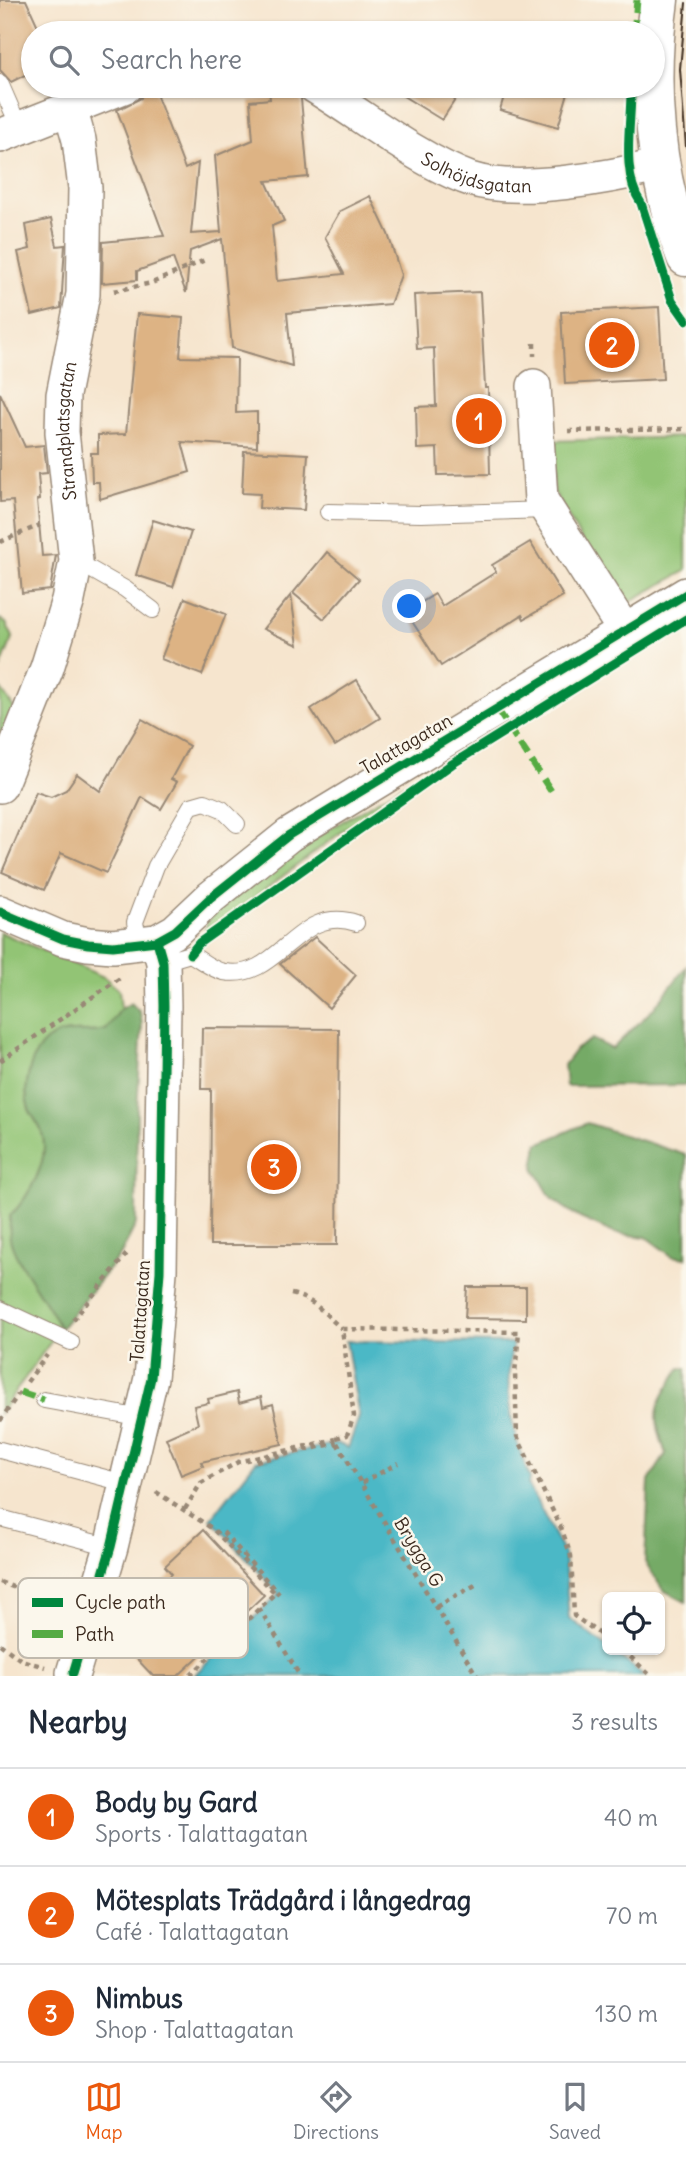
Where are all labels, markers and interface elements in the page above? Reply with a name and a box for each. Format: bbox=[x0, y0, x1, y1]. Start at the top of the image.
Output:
search box bbox=[21, 21, 665, 98]
icon: search bbox=[45, 41, 83, 79]
text: Search here bbox=[101, 43, 242, 76]
street label: Solhöjdsgatan bbox=[417, 146, 532, 197]
pin: 2 bbox=[589, 319, 635, 371]
street label: Strandplatsgatan bbox=[50, 359, 81, 502]
pin: 1 bbox=[456, 395, 502, 447]
your location bbox=[392, 589, 426, 623]
street label: Talattagatan bbox=[356, 708, 456, 780]
pin: 3 bbox=[251, 1141, 297, 1193]
street label: Talattagatan bbox=[125, 1259, 155, 1363]
street label: Brygga G bbox=[389, 1513, 449, 1591]
legend bbox=[18, 1578, 248, 1658]
text: Cycle path bbox=[75, 1590, 166, 1614]
map controls bbox=[602, 1592, 665, 1655]
button: locate bbox=[602, 1592, 665, 1655]
text: Path bbox=[75, 1622, 114, 1646]
text: Nearby bbox=[28, 1703, 128, 1741]
text: 3 results bbox=[571, 1707, 658, 1736]
text: Body by Gard bbox=[95, 1786, 257, 1819]
text: 1 bbox=[46, 1803, 56, 1832]
text: 40 m bbox=[604, 1803, 658, 1832]
text: Sports · Talattagatan bbox=[95, 1819, 308, 1848]
text: Mötesplats Trädgård i långedrag bbox=[95, 1884, 471, 1917]
text: 2 bbox=[45, 1901, 57, 1930]
text: 70 m bbox=[606, 1901, 658, 1930]
text: Café · Talattagatan bbox=[95, 1917, 289, 1946]
text: Nimbus bbox=[95, 1982, 183, 2015]
text: 3 bbox=[44, 1999, 58, 2028]
text: 130 m bbox=[595, 1999, 658, 2028]
text: Shop · Talattagatan bbox=[95, 2015, 294, 2044]
tab: Map bbox=[85, 2078, 123, 2144]
tab: Directions bbox=[293, 2078, 379, 2144]
tab: Saved bbox=[549, 2078, 601, 2144]

